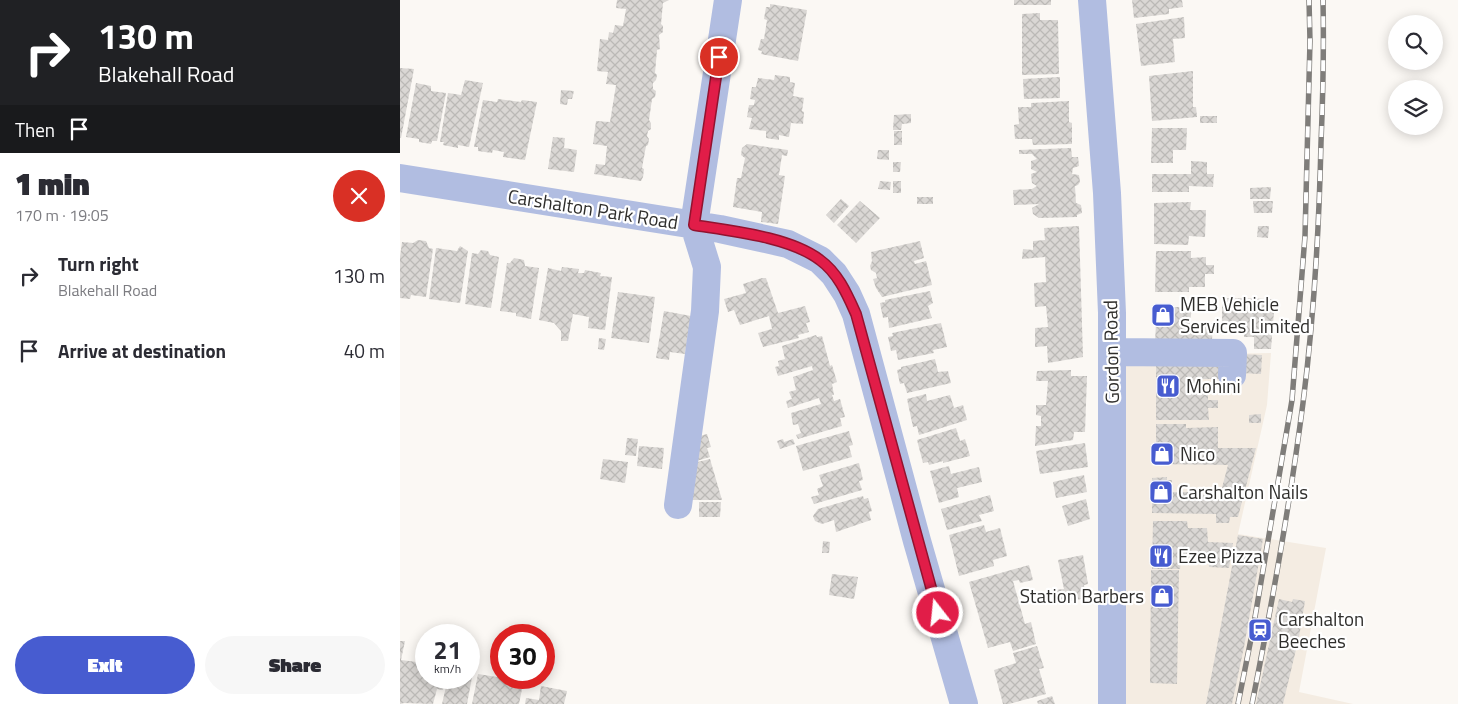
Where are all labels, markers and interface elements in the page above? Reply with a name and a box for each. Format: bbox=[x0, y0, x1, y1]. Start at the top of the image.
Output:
text: 130 m bbox=[98, 9, 194, 63]
map controls bbox=[1388, 15, 1443, 135]
button: search bbox=[1388, 15, 1443, 70]
icon: right bbox=[15, 20, 80, 85]
pin bbox=[698, 36, 740, 78]
icon: arrive bbox=[705, 43, 733, 71]
text: Blakehall Road bbox=[98, 57, 235, 91]
button: layers bbox=[1388, 80, 1443, 135]
text: Then bbox=[15, 115, 55, 144]
icon: arrive bbox=[65, 115, 93, 143]
text: 1 min bbox=[15, 161, 90, 207]
button: close bbox=[333, 170, 385, 222]
street label: Carshalton Park Road bbox=[506, 181, 680, 236]
text: 170 m · 19:05 bbox=[15, 203, 109, 227]
text: Turn right bbox=[58, 249, 139, 278]
text: 130 m bbox=[333, 261, 385, 290]
icon: right bbox=[15, 262, 43, 290]
text: Blakehall Road bbox=[58, 278, 157, 302]
place label: MEB Vehicle Services Limited bbox=[1180, 289, 1310, 340]
street label: Gordon Road bbox=[1095, 300, 1126, 404]
shop icon: MEB Vehicle Services Limited bbox=[1150, 302, 1176, 328]
text: Arrive at destination bbox=[58, 336, 226, 365]
text: 40 m bbox=[344, 336, 385, 365]
icon: arrive bbox=[15, 337, 43, 365]
place label: Mohini bbox=[1186, 371, 1241, 400]
restaurant icon: Mohini bbox=[1155, 373, 1181, 399]
place label: Nico bbox=[1180, 439, 1215, 468]
shop icon: Nico bbox=[1149, 441, 1175, 467]
place label: Carshalton Nails bbox=[1178, 477, 1308, 506]
shop icon: Carshalton Nails bbox=[1148, 479, 1174, 505]
place label: Ezee Pizza bbox=[1178, 541, 1263, 570]
restaurant icon: Ezee Pizza bbox=[1148, 543, 1174, 569]
place label: Station Barbers bbox=[1020, 581, 1144, 610]
shop icon: Station Barbers bbox=[1149, 583, 1175, 609]
position arrow bbox=[911, 586, 963, 638]
place label: Carshalton Beeches bbox=[1278, 604, 1364, 655]
station icon: Carshalton Beeches bbox=[1247, 617, 1273, 643]
speed limit sign: 30 bbox=[490, 624, 555, 689]
text: 21 bbox=[433, 631, 462, 669]
button: Exit bbox=[15, 636, 195, 694]
button: Share bbox=[205, 636, 385, 694]
text: km/h bbox=[434, 659, 461, 678]

